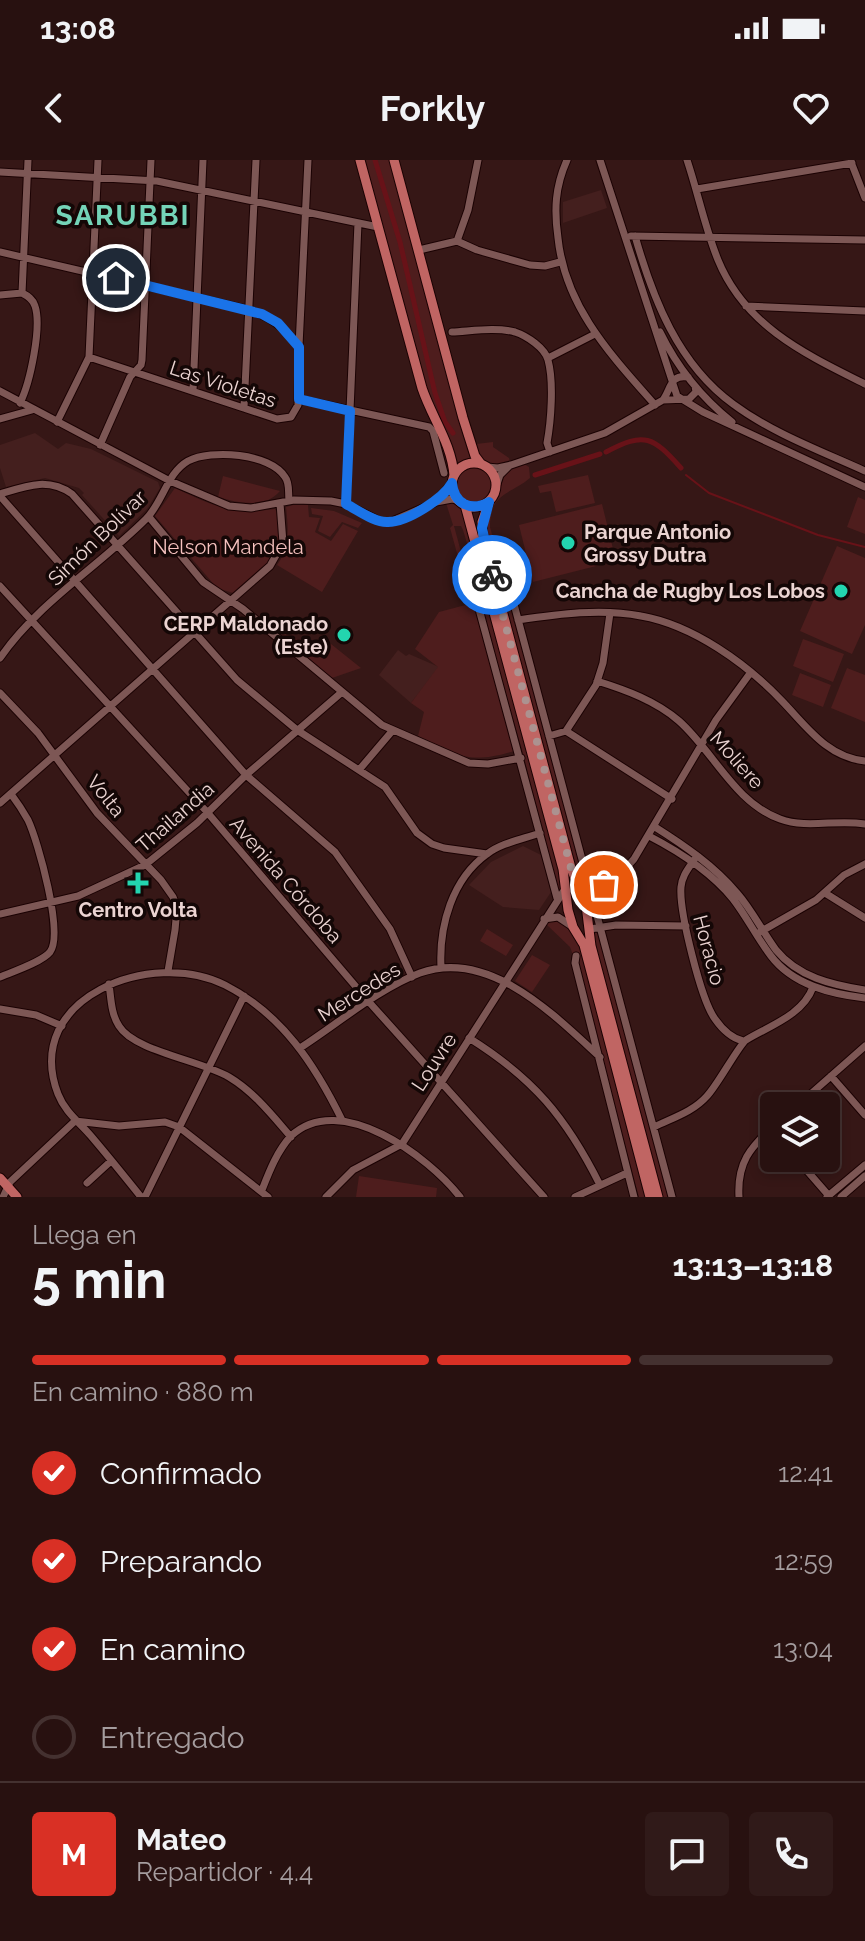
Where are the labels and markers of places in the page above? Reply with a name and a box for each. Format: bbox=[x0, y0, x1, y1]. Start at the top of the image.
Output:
pin bbox=[82, 244, 150, 312]
place label: Parque Antonio Grossy Dutra bbox=[584, 520, 731, 567]
marker: Parque Antonio Grossy Dutra bbox=[559, 534, 577, 552]
place label: Cancha de Rugby Los Lobos bbox=[556, 579, 825, 603]
marker: Cancha de Rugby Los Lobos bbox=[832, 582, 850, 600]
place label: CERP Maldonado (Este) bbox=[164, 612, 328, 659]
marker: CERP Maldonado (Este) bbox=[335, 626, 353, 644]
pin bbox=[570, 851, 638, 919]
marker: Centro Volta bbox=[127, 872, 149, 894]
place label: Centro Volta bbox=[79, 898, 197, 922]

